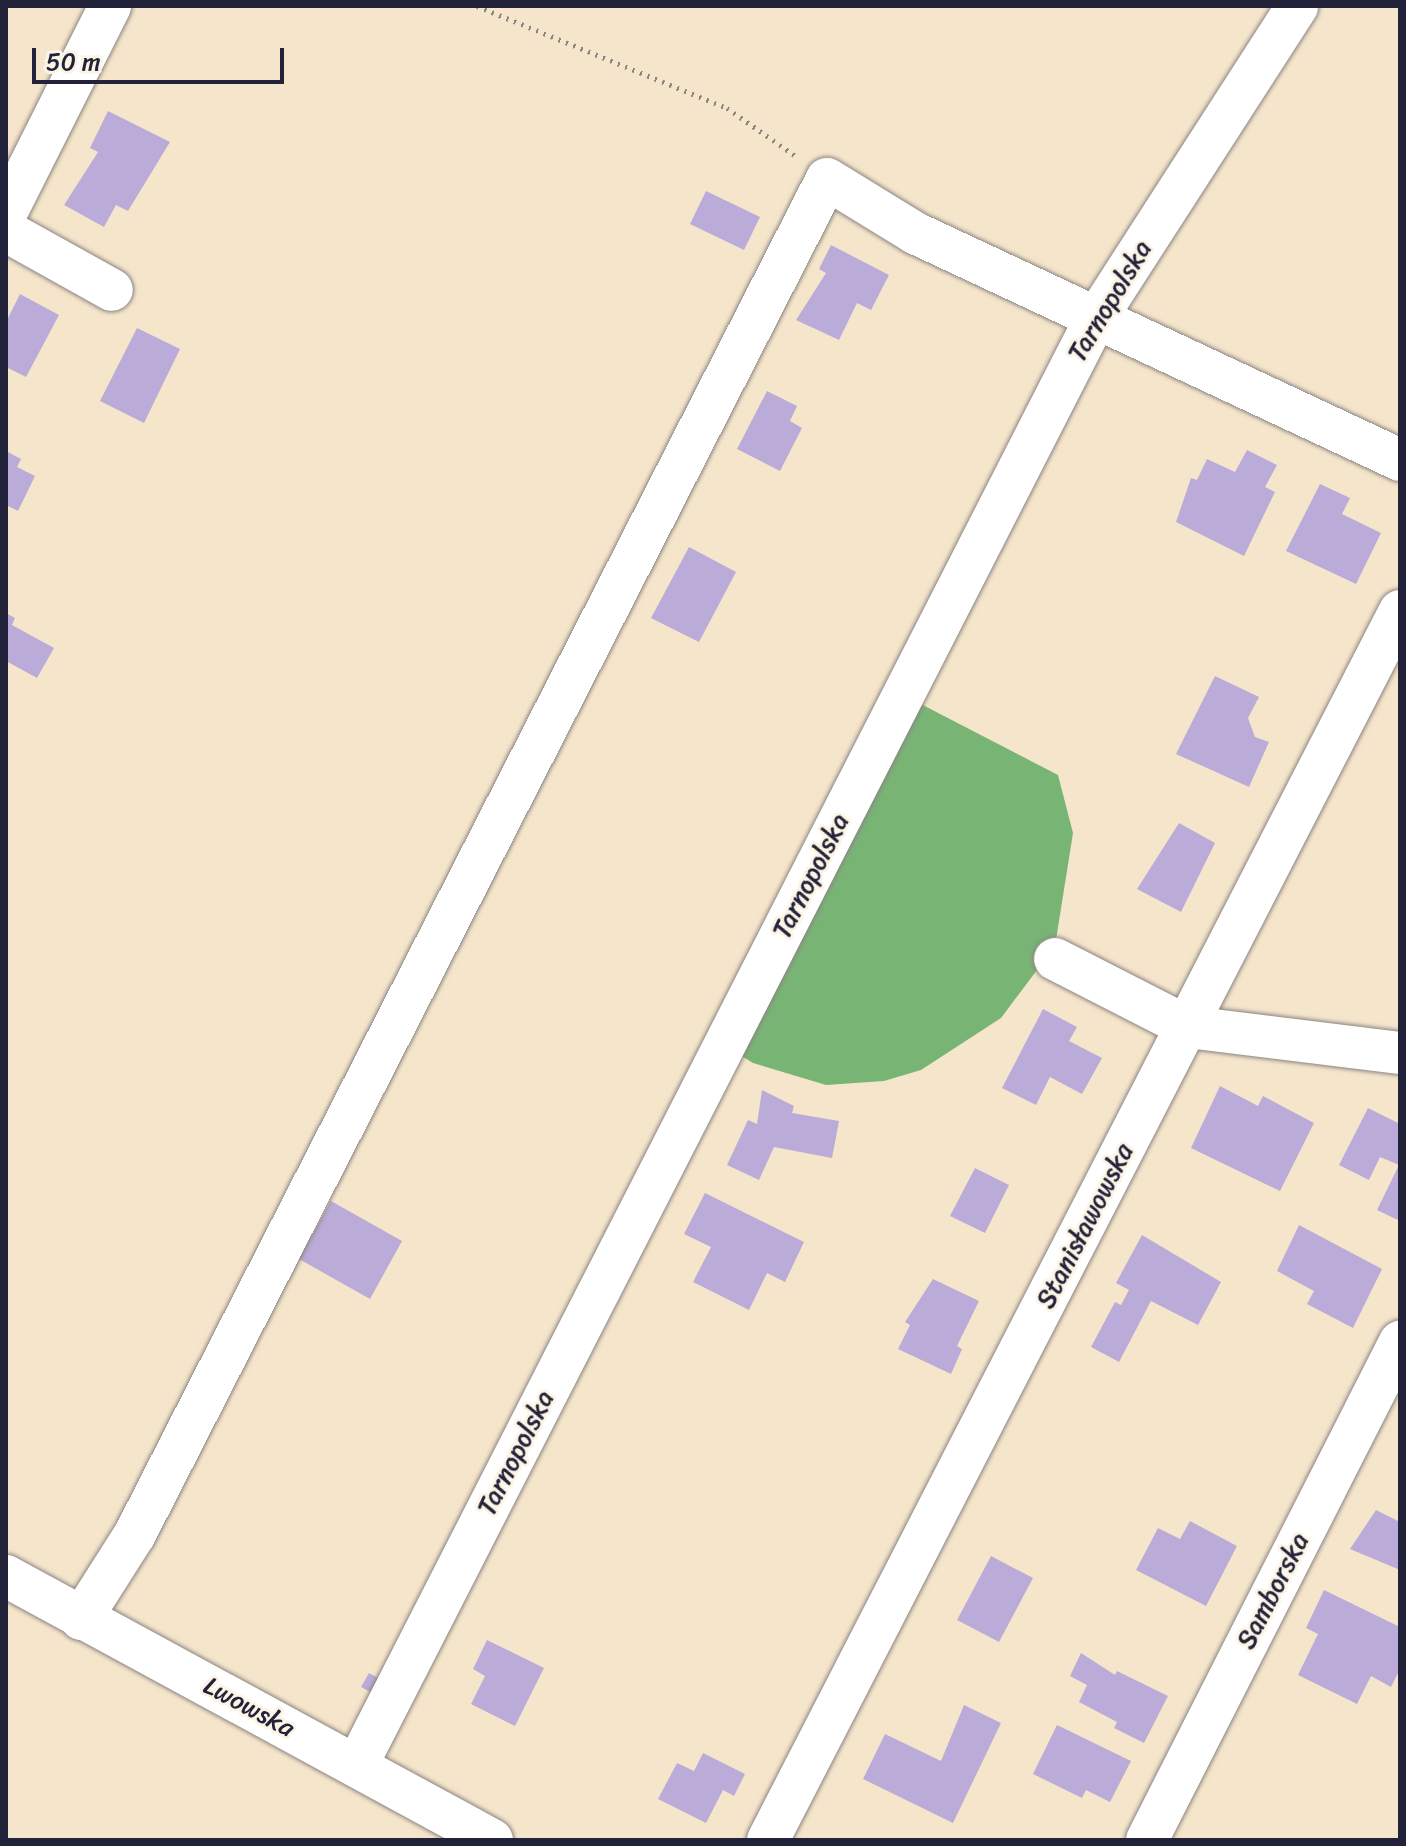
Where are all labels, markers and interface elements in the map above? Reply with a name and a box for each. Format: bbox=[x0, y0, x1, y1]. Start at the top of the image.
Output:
scale bar bbox=[36, 32, 288, 82]
text: 50 m bbox=[46, 41, 101, 83]
street label: Tarnopolska bbox=[1062, 235, 1158, 367]
street label: Tarnopolska bbox=[766, 808, 856, 944]
street label: Stanisławowska bbox=[1030, 1138, 1140, 1314]
street label: Tarnopolska bbox=[471, 1385, 561, 1521]
street label: Samborska bbox=[1231, 1528, 1315, 1654]
street label: Lwowska bbox=[198, 1670, 300, 1744]

